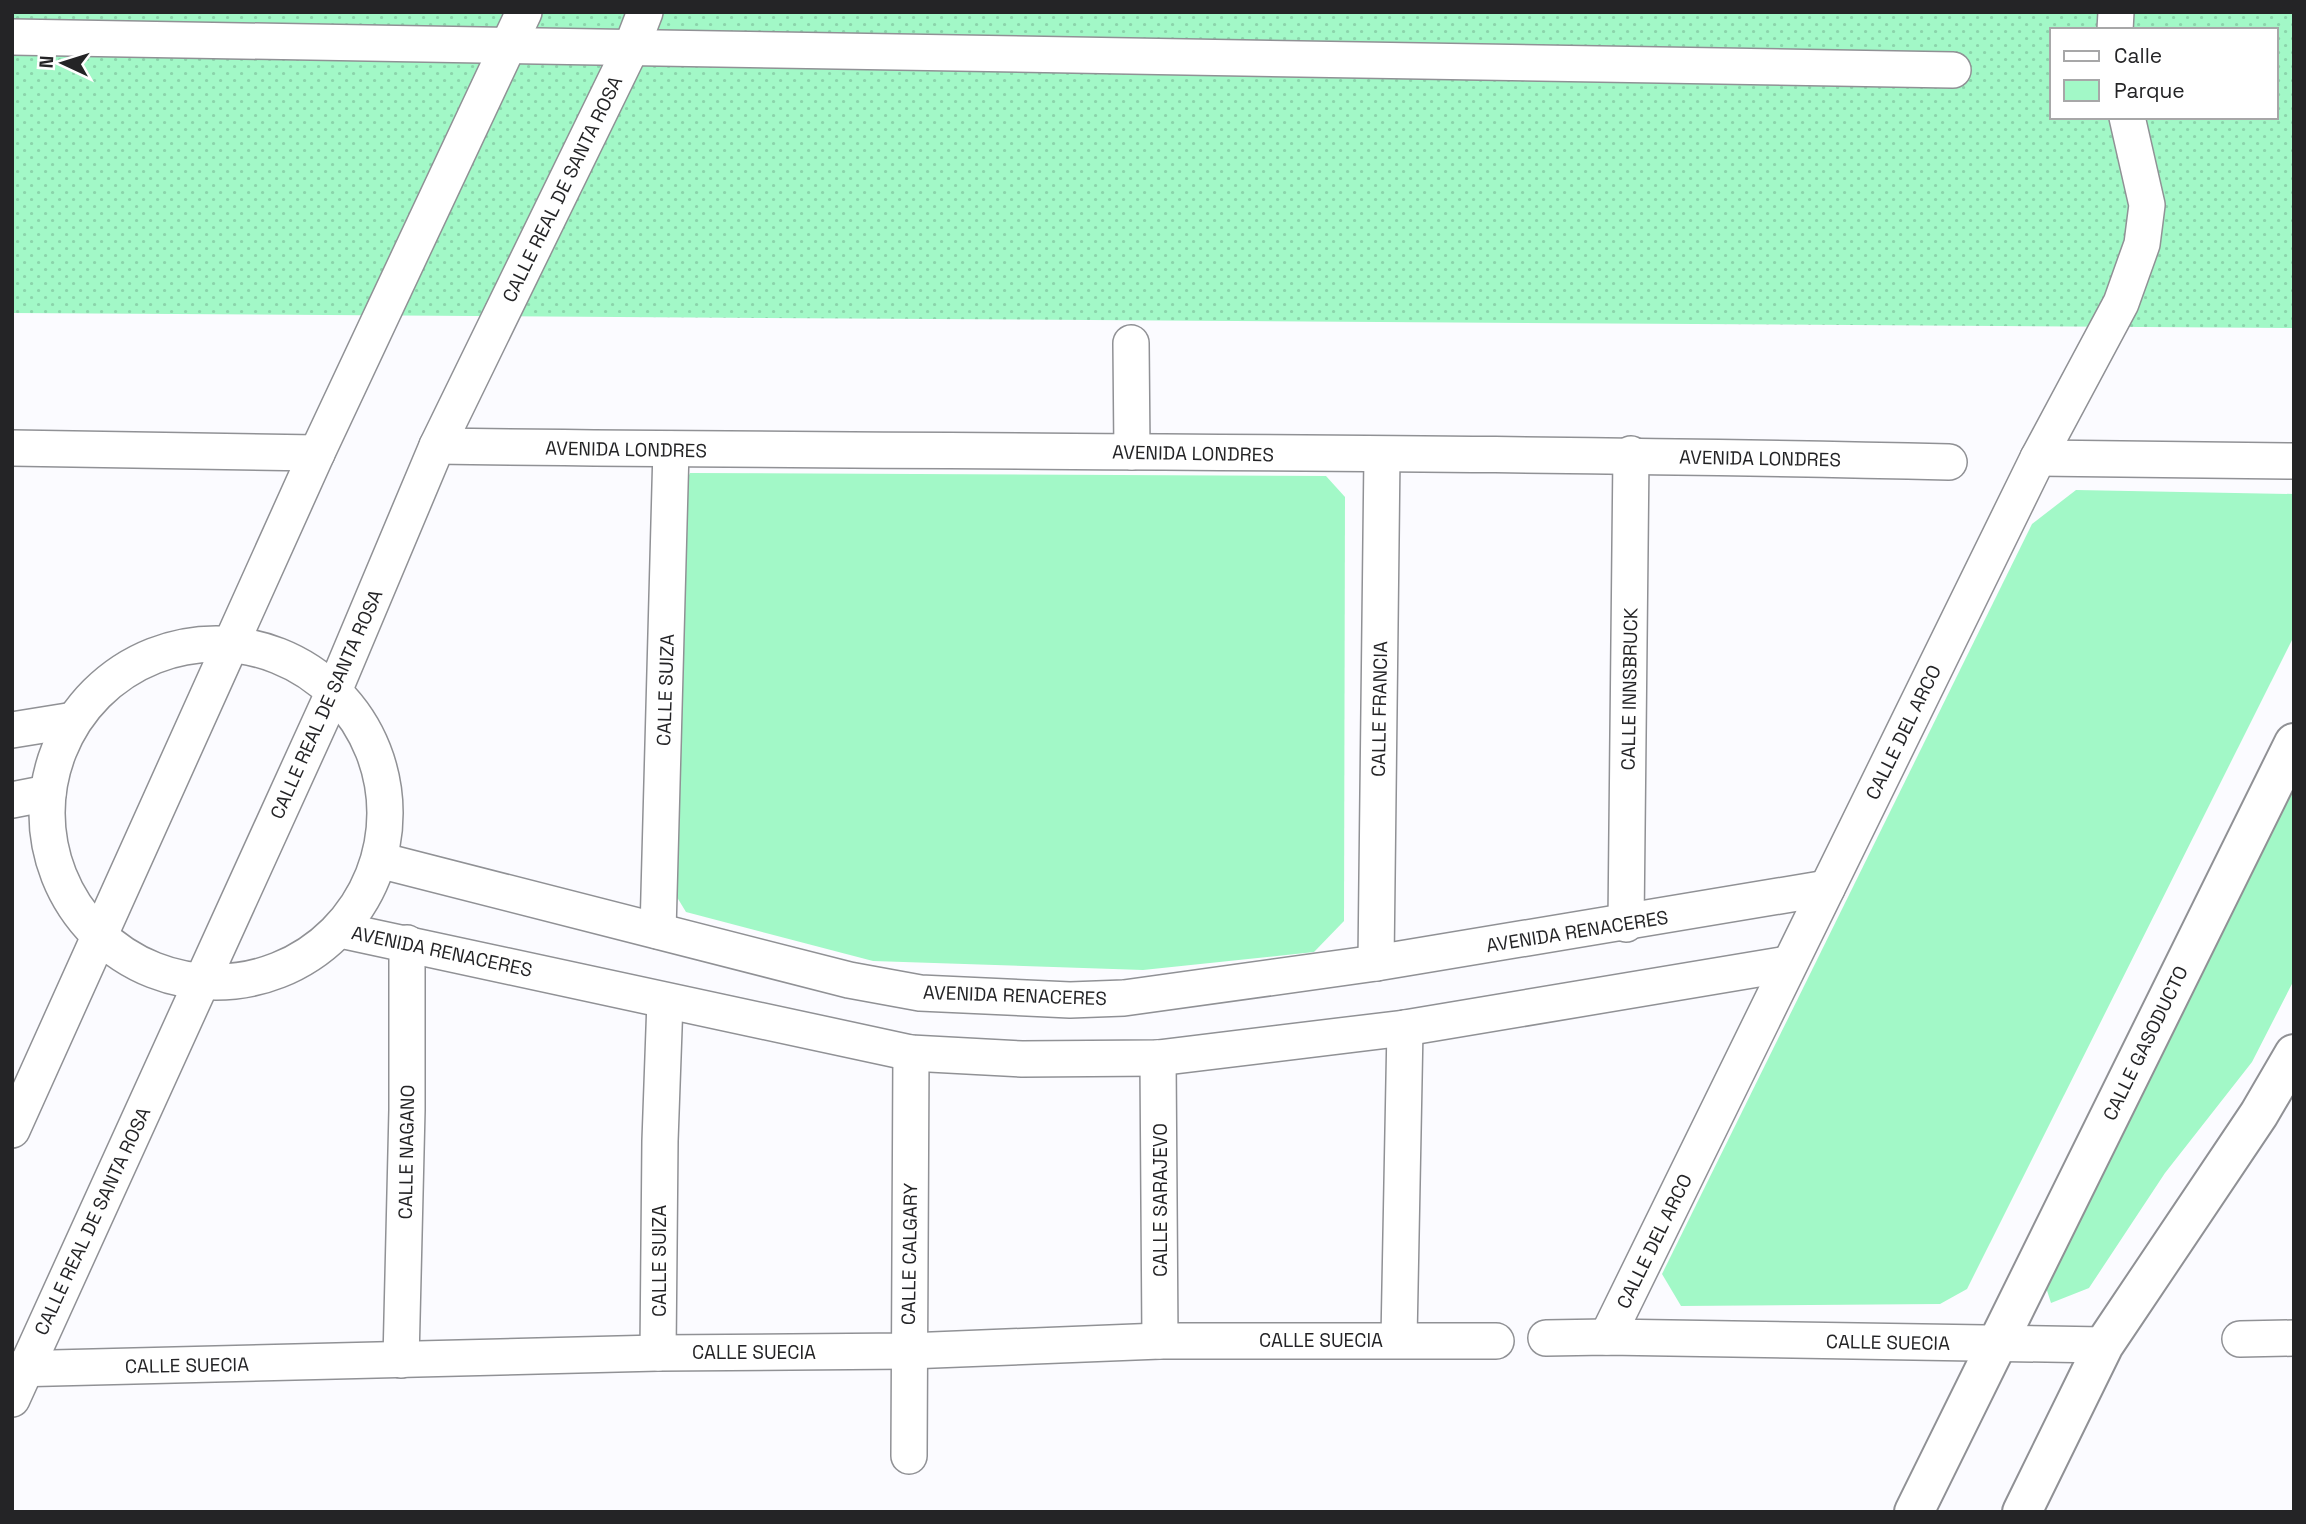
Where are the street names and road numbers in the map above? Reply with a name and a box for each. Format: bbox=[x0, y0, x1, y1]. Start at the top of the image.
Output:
street label: CALLE REAL DE SANTA ROSA bbox=[497, 72, 628, 306]
street label: AVENIDA LONDRES bbox=[545, 436, 707, 463]
street label: AVENIDA LONDRES bbox=[1112, 440, 1274, 467]
street label: AVENIDA LONDRES bbox=[1679, 445, 1841, 472]
street label: CALLE REAL DE SANTA ROSA bbox=[264, 585, 388, 823]
street label: CALLE INNSBRUCK bbox=[1616, 607, 1643, 771]
street label: CALLE SUIZA bbox=[651, 633, 680, 747]
street label: CALLE FRANCIA bbox=[1366, 641, 1393, 777]
street label: CALLE DEL ARCO bbox=[1860, 661, 1947, 804]
street label: AVENIDA RENACERES bbox=[1484, 905, 1670, 958]
street label: AVENIDA RENACERES bbox=[349, 920, 534, 983]
street label: CALLE GASODUCTO bbox=[2097, 962, 2194, 1125]
street label: AVENIDA RENACERES bbox=[923, 980, 1107, 1011]
street label: CALLE NAGANO bbox=[393, 1084, 420, 1220]
street label: CALLE REAL DE SANTA ROSA bbox=[29, 1103, 156, 1339]
street label: CALLE SARAJEVO bbox=[1148, 1123, 1173, 1277]
street label: CALLE DEL ARCO bbox=[1611, 1170, 1698, 1313]
street label: CALLE CALGARY bbox=[896, 1182, 923, 1325]
street label: CALLE SUIZA bbox=[647, 1205, 672, 1317]
street label: CALLE SUECIA bbox=[1259, 1328, 1383, 1353]
street label: CALLE SUECIA bbox=[1826, 1329, 1950, 1356]
street label: CALLE SUECIA bbox=[692, 1340, 816, 1365]
street label: CALLE SUECIA bbox=[125, 1352, 249, 1379]

